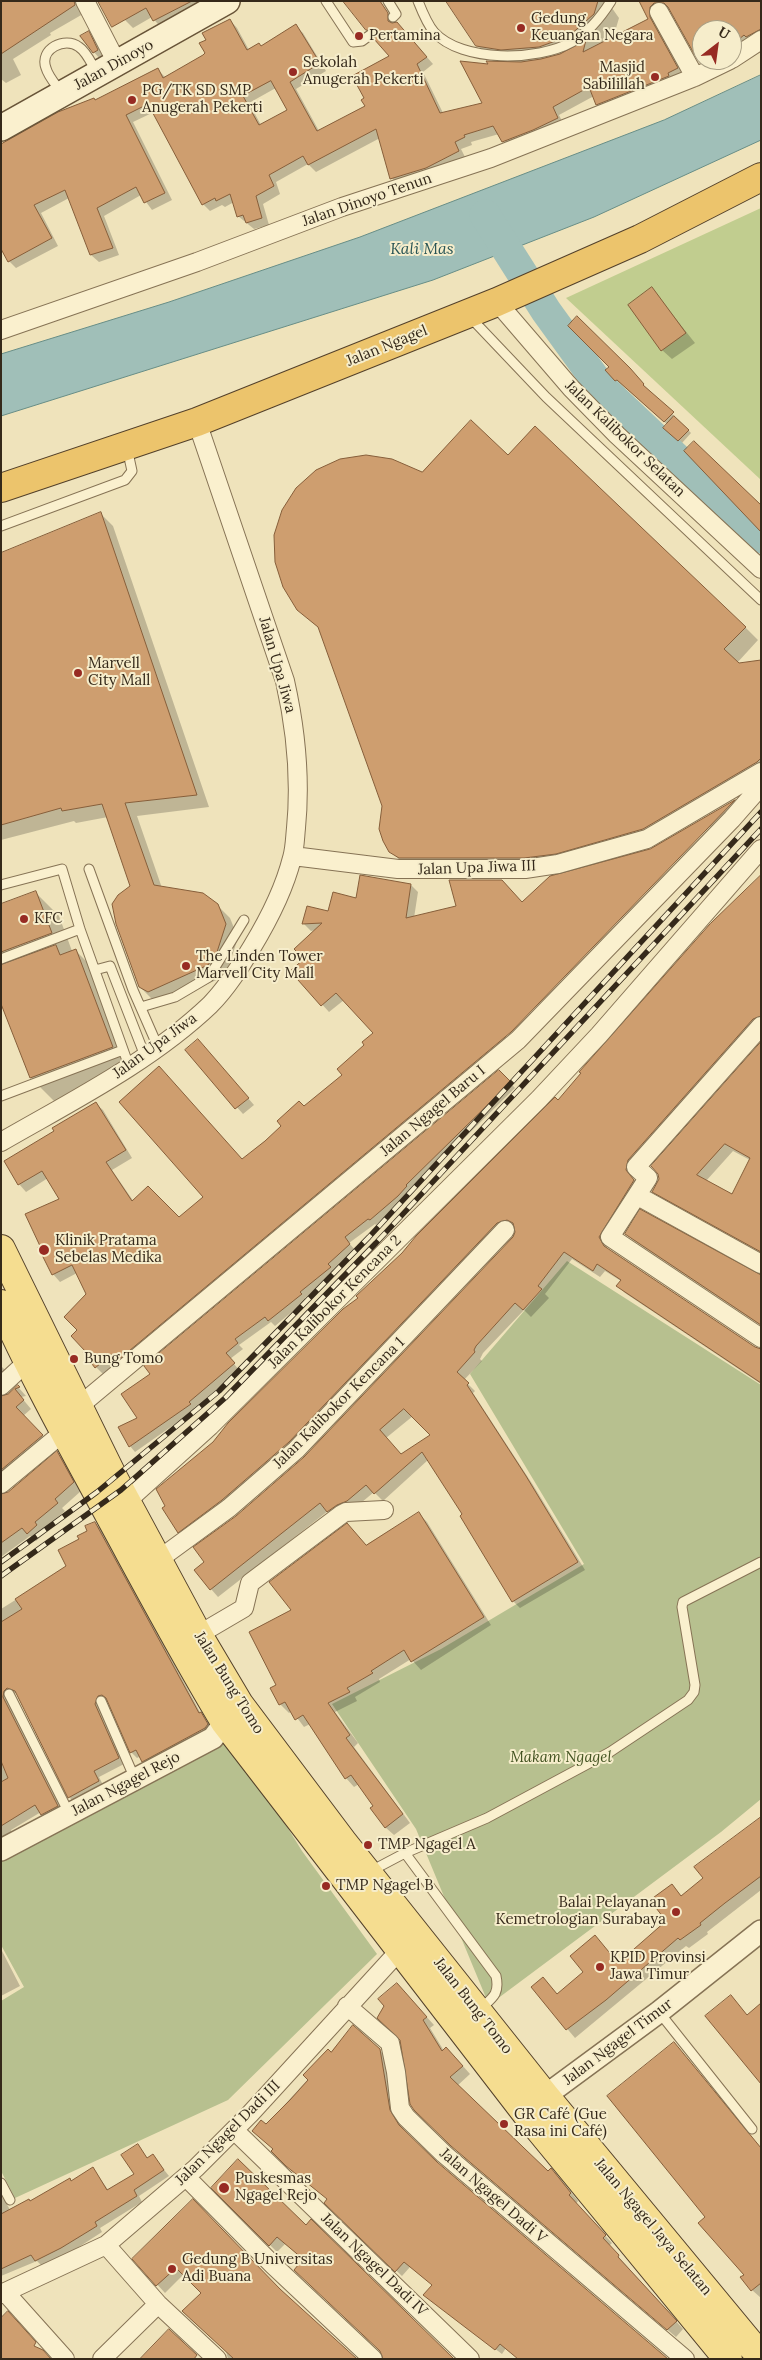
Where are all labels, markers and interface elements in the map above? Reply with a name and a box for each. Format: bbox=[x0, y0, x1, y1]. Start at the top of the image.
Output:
place label: Gedung Keuangan Negara bbox=[531, 10, 654, 45]
north arrow bbox=[692, 20, 742, 70]
marker: Gedung Keuangan Negara bbox=[515, 22, 527, 34]
text: U bbox=[715, 22, 733, 43]
place label: Pertamina bbox=[369, 27, 441, 45]
marker: Pertamina bbox=[353, 30, 365, 42]
street label: Jalan Dinoyo bbox=[71, 36, 157, 94]
place label: Sekolah Anugerah Pekerti bbox=[303, 54, 424, 89]
place label: Masjid Sabilillah bbox=[583, 59, 645, 94]
marker: Sekolah Anugerah Pekerti bbox=[287, 66, 299, 78]
marker: Masjid Sabilillah bbox=[649, 71, 661, 83]
place label: PG/TK SD SMP Anugerah Pekerti bbox=[142, 82, 263, 117]
marker: PG/TK SD SMP Anugerah Pekerti bbox=[126, 94, 138, 106]
street label: Jalan Dinoyo Tenun bbox=[300, 169, 434, 231]
water label: Kali Mas bbox=[390, 239, 454, 259]
street label: Jalan Ngagel bbox=[344, 322, 430, 370]
street label: Jalan Kalibokor Selatan bbox=[561, 377, 689, 501]
street label: Jalan Upa Jiwa bbox=[255, 615, 299, 715]
place label: Marvell City Mall bbox=[88, 655, 150, 690]
marker: Marvell City Mall bbox=[72, 667, 84, 679]
street label: Jalan Upa Jiwa III bbox=[418, 857, 536, 879]
place label: KFC bbox=[34, 910, 63, 928]
marker: KFC bbox=[18, 913, 30, 925]
place label: The Linden Tower Marvell City Mall bbox=[196, 948, 323, 983]
marker: The Linden Tower Marvell City Mall bbox=[180, 960, 192, 972]
street label: Jalan Upa Jiwa bbox=[110, 1010, 200, 1082]
street label: Jalan Ngagel Baru I bbox=[377, 1062, 489, 1160]
place label: Klinik Pratama Sebelas Medika bbox=[55, 1232, 162, 1267]
street label: Jalan Kalibokor Kencana 2 bbox=[265, 1232, 405, 1372]
marker: Klinik Pratama Sebelas Medika bbox=[37, 1243, 51, 1257]
street label: Jalan Kalibokor Kencana 1 bbox=[270, 1334, 408, 1472]
place label: Bung Tomo bbox=[84, 1350, 163, 1368]
marker: Bung Tomo bbox=[68, 1353, 80, 1365]
street label: Jalan Bung Tomo bbox=[190, 1628, 268, 1738]
street label: Jalan Ngagel Rejo bbox=[69, 1748, 183, 1820]
park label: Makam Ngagel bbox=[510, 1749, 612, 1767]
place label: TMP Ngagel A bbox=[378, 1836, 476, 1854]
marker: TMP Ngagel A bbox=[362, 1839, 374, 1851]
place label: TMP Ngagel B bbox=[336, 1877, 433, 1895]
marker: TMP Ngagel B bbox=[320, 1880, 332, 1892]
place label: Balai Pelayanan Kemetrologian Surabaya bbox=[495, 1894, 666, 1929]
marker: Balai Pelayanan Kemetrologian Surabaya bbox=[670, 1906, 682, 1918]
place label: KPID Provinsi Jawa Timur bbox=[610, 1949, 706, 1984]
street label: Jalan Bung Tomo bbox=[430, 1954, 516, 2058]
marker: KPID Provinsi Jawa Timur bbox=[594, 1961, 606, 1973]
street label: Jalan Ngagel Timur bbox=[560, 1995, 676, 2089]
street label: Jalan Ngagel Dadi III bbox=[172, 2077, 284, 2189]
place label: GR Café (Gue Rasa ini Café) bbox=[514, 2106, 607, 2141]
marker: GR Café (Gue Rasa ini Café) bbox=[498, 2118, 510, 2130]
street label: Jalan Ngagel Dadi V bbox=[436, 2145, 550, 2247]
street label: Jalan Ngagel Jaya Selatan bbox=[590, 2155, 716, 2299]
place label: Puskesmas Ngagel Rejo bbox=[235, 2170, 317, 2205]
marker: Puskesmas Ngagel Rejo bbox=[217, 2181, 231, 2195]
street label: Jalan Ngagel Dadi IV bbox=[317, 2210, 431, 2320]
place label: Gedung B Universitas Adi Buana bbox=[182, 2251, 333, 2286]
marker: Gedung B Universitas Adi Buana bbox=[166, 2263, 178, 2275]

